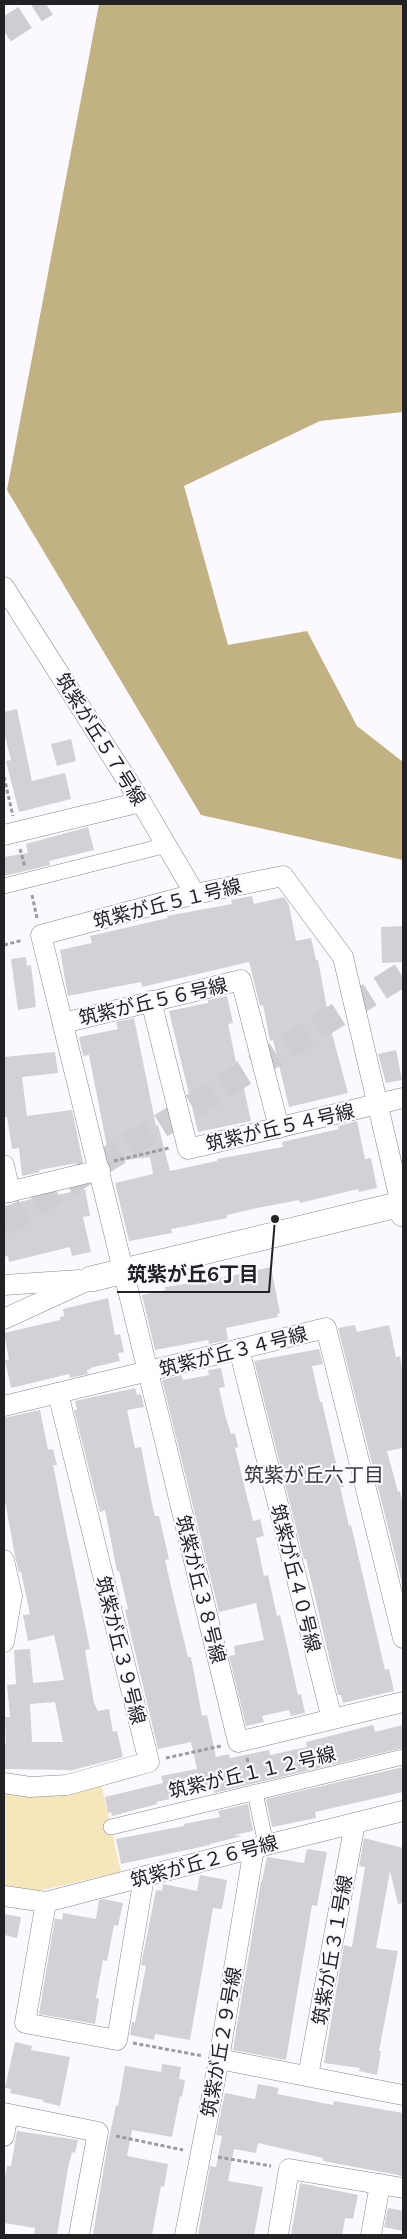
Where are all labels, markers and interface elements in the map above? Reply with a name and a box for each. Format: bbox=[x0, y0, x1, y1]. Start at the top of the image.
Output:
street label: 筑紫が丘５７号線 bbox=[51, 668, 151, 810]
street label: 筑紫が丘５１号線 bbox=[90, 873, 244, 933]
street label: 筑紫が丘５６号線 bbox=[76, 972, 230, 1030]
street label: 筑紫が丘５４号線 bbox=[203, 1098, 357, 1156]
callout: 筑紫が丘6丁目 bbox=[117, 1257, 269, 1292]
text: 筑紫が丘6丁目 bbox=[127, 1261, 259, 1286]
street label: 筑紫が丘３４号線 bbox=[156, 1321, 310, 1381]
district label: 筑紫が丘六丁目 bbox=[244, 1462, 384, 1487]
street label: 筑紫が丘４０号線 bbox=[266, 1501, 326, 1655]
street label: 筑紫が丘３８号線 bbox=[171, 1512, 231, 1666]
street label: 筑紫が丘３９号線 bbox=[91, 1573, 151, 1727]
street label: 筑紫が丘１１２号線 bbox=[166, 1741, 338, 1803]
street label: 筑紫が丘２６号線 bbox=[127, 1830, 281, 1892]
street label: 筑紫が丘３１号線 bbox=[307, 1873, 357, 2027]
street label: 筑紫が丘２９号線 bbox=[196, 1965, 246, 2119]

